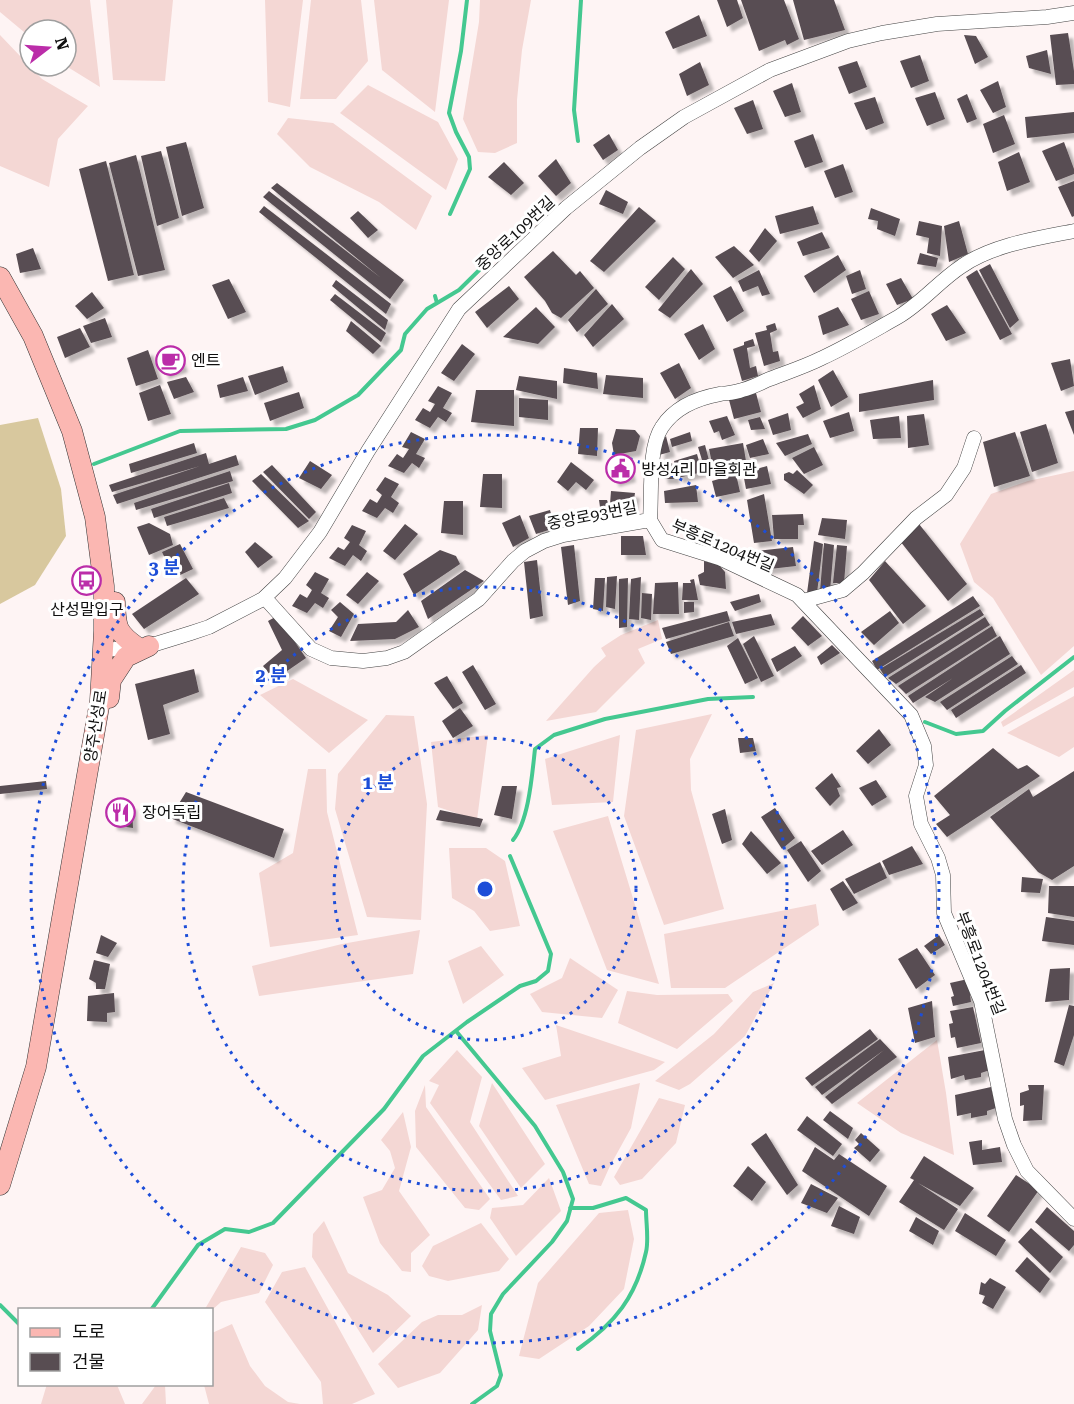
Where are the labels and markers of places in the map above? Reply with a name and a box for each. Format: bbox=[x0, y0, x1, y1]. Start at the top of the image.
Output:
cafe icon: 엔트 bbox=[154, 344, 186, 376]
place label: 엔트 bbox=[191, 351, 220, 370]
public building icon: 방성4리 마을회관 bbox=[604, 453, 636, 485]
place label: 방성4리 마을회관 bbox=[641, 460, 757, 479]
bus stop icon: 산성말입구 bbox=[71, 565, 103, 597]
place label: 산성말입구 bbox=[50, 600, 124, 619]
restaurant icon: 장어독립 bbox=[105, 796, 137, 828]
place label: 장어독립 bbox=[142, 803, 201, 822]
centre of rings bbox=[475, 879, 495, 899]

